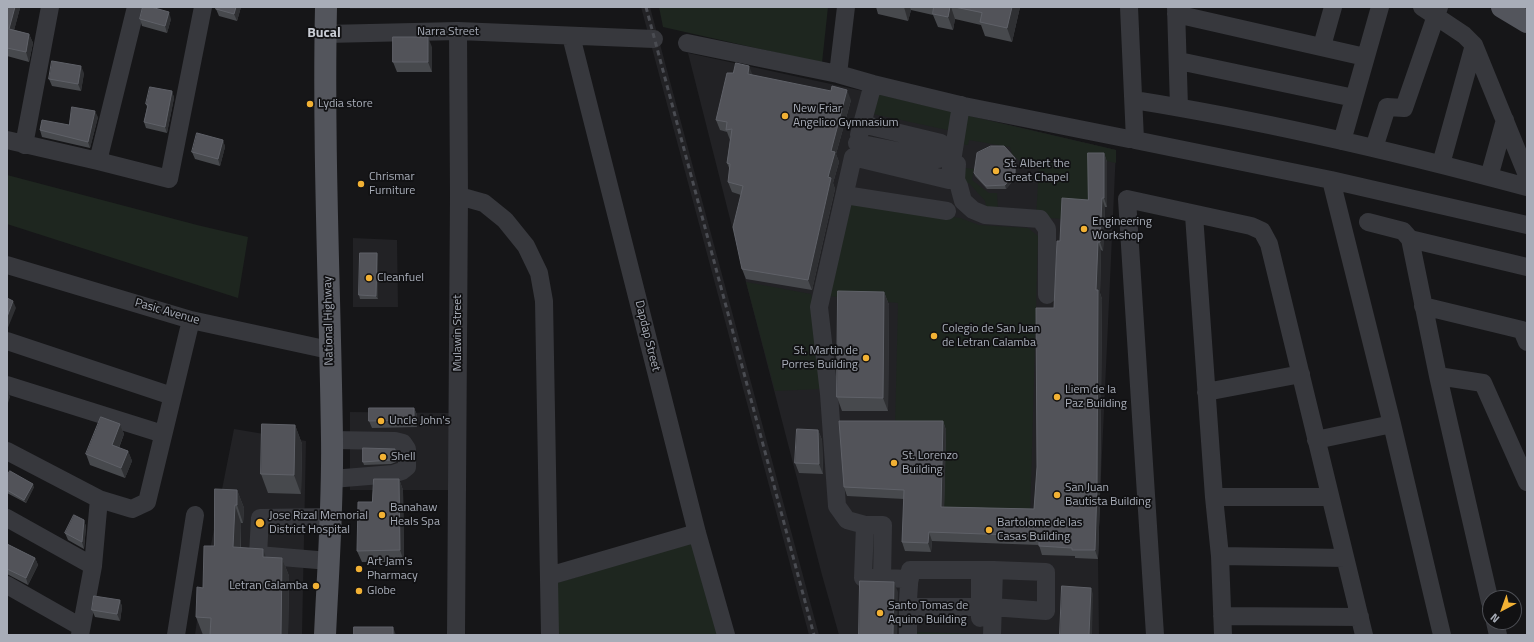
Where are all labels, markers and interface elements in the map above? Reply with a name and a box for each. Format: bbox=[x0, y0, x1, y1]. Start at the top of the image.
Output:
street label: Narra Street bbox=[417, 25, 479, 39]
district label: Bucal bbox=[307, 26, 341, 42]
place label: Lydia store bbox=[318, 97, 373, 111]
marker: Lydia store bbox=[305, 99, 315, 109]
place label: New Friar Angelico Gymnasium bbox=[793, 102, 899, 130]
marker: New Friar Angelico Gymnasium bbox=[780, 111, 790, 121]
place label: St. Albert the Great Chapel bbox=[1004, 157, 1070, 185]
marker: St. Albert the Great Chapel bbox=[991, 166, 1001, 176]
place label: Chrismar Furniture bbox=[369, 170, 415, 198]
marker: Chrismar Furniture bbox=[356, 179, 366, 189]
place label: Engineering Workshop bbox=[1092, 215, 1152, 243]
marker: Engineering Workshop bbox=[1079, 224, 1089, 234]
place label: Cleanfuel bbox=[377, 271, 424, 285]
marker: Cleanfuel bbox=[364, 273, 374, 283]
street label: National Highway bbox=[321, 276, 337, 366]
street label: Mulawin Street bbox=[451, 294, 465, 372]
street label: Pasic Avenue bbox=[133, 296, 201, 328]
street label: Dapdap Street bbox=[631, 299, 663, 373]
place label: Colegio de San Juan de Letran Calamba bbox=[942, 322, 1040, 350]
marker: Colegio de San Juan de Letran Calamba bbox=[929, 331, 939, 341]
place label: St. Martin de Porres Building bbox=[781, 344, 858, 372]
marker: St. Martin de Porres Building bbox=[861, 353, 871, 363]
place label: Liem de la Paz Building bbox=[1065, 383, 1127, 411]
marker: Liem de la Paz Building bbox=[1052, 392, 1062, 402]
place label: Uncle John's bbox=[389, 414, 450, 428]
marker: Uncle John's bbox=[376, 416, 386, 426]
place label: St. Lorenzo Building bbox=[902, 449, 958, 477]
place label: Shell bbox=[391, 450, 416, 464]
marker: Shell bbox=[378, 452, 388, 462]
marker: St. Lorenzo Building bbox=[889, 458, 899, 468]
place label: San Juan Bautista Building bbox=[1065, 481, 1151, 509]
marker: San Juan Bautista Building bbox=[1052, 490, 1062, 500]
place label: Banahaw Heals Spa bbox=[390, 501, 440, 529]
place label: Jose Rizal Memorial District Hospital bbox=[269, 509, 368, 537]
marker: Banahaw Heals Spa bbox=[377, 510, 387, 520]
place label: Bartolome de las Casas Building bbox=[997, 516, 1082, 544]
marker: Jose Rizal Memorial District Hospital bbox=[254, 517, 266, 529]
marker: Bartolome de las Casas Building bbox=[984, 525, 994, 535]
place label: Art Jam's Pharmacy bbox=[367, 555, 418, 583]
marker: Art Jam's Pharmacy bbox=[354, 564, 364, 574]
place label: Letran Calamba bbox=[229, 579, 308, 593]
marker: Letran Calamba bbox=[311, 581, 321, 591]
place label: Globe bbox=[367, 584, 396, 598]
marker: Globe bbox=[354, 586, 364, 596]
north arrow bbox=[1482, 590, 1522, 630]
place label: Santo Tomas de Aquino Building bbox=[888, 599, 968, 627]
marker: Santo Tomas de Aquino Building bbox=[875, 608, 885, 618]
text: N bbox=[1487, 610, 1503, 627]

